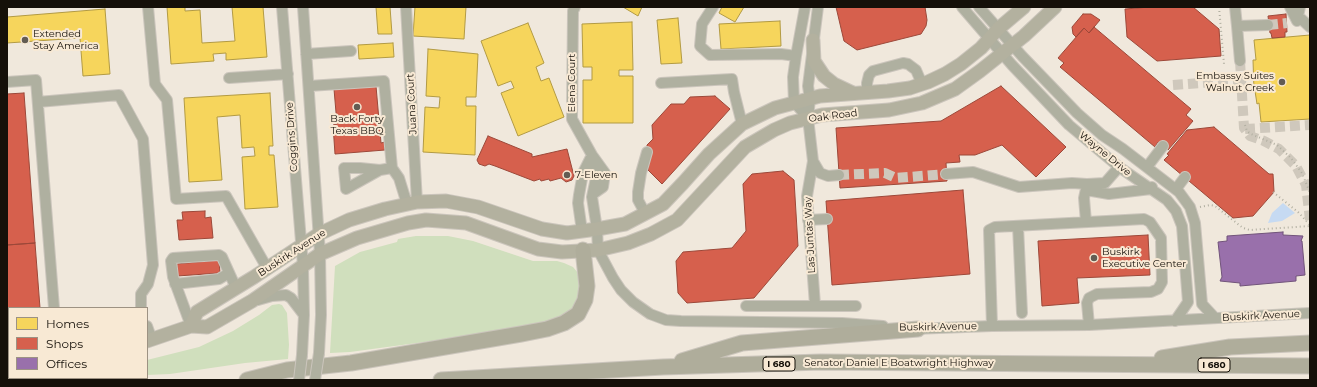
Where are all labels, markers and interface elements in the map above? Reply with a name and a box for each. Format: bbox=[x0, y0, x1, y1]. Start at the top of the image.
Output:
place label: Extended Stay America bbox=[33, 28, 99, 52]
marker: Extended Stay America bbox=[20, 35, 30, 45]
street label: Elena Court bbox=[566, 54, 578, 112]
place label: Embassy Suites Walnut Creek bbox=[1196, 70, 1274, 94]
street label: Juana Court bbox=[404, 73, 420, 135]
marker: Embassy Suites Walnut Creek bbox=[1277, 77, 1287, 87]
street label: Coggins Drive bbox=[284, 102, 300, 172]
marker: Back Forty Texas BBQ bbox=[352, 102, 362, 112]
street label: Oak Road bbox=[808, 107, 858, 125]
place label: Back Forty Texas BBQ bbox=[330, 113, 384, 136]
street label: Wayne Drive bbox=[1077, 129, 1133, 179]
place label: 7-Eleven bbox=[575, 169, 618, 181]
marker: 7-Eleven bbox=[562, 170, 572, 180]
street label: Las Juntas Way bbox=[802, 196, 818, 274]
street label: Buskirk Avenue bbox=[256, 227, 328, 279]
place label: Buskirk Executive Center bbox=[1102, 246, 1186, 270]
marker: Buskirk Executive Center bbox=[1089, 253, 1099, 263]
legend bbox=[8, 307, 148, 379]
street label: Buskirk Avenue bbox=[1222, 308, 1300, 324]
text: Homes bbox=[46, 316, 89, 331]
street label: Buskirk Avenue bbox=[899, 320, 977, 334]
text: Shops bbox=[46, 336, 83, 351]
text: Offices bbox=[46, 356, 87, 371]
road number: I 680 bbox=[763, 357, 795, 371]
street label: Senator Daniel E Boatwright Highway bbox=[804, 357, 994, 369]
road number: I 680 bbox=[1198, 358, 1230, 372]

